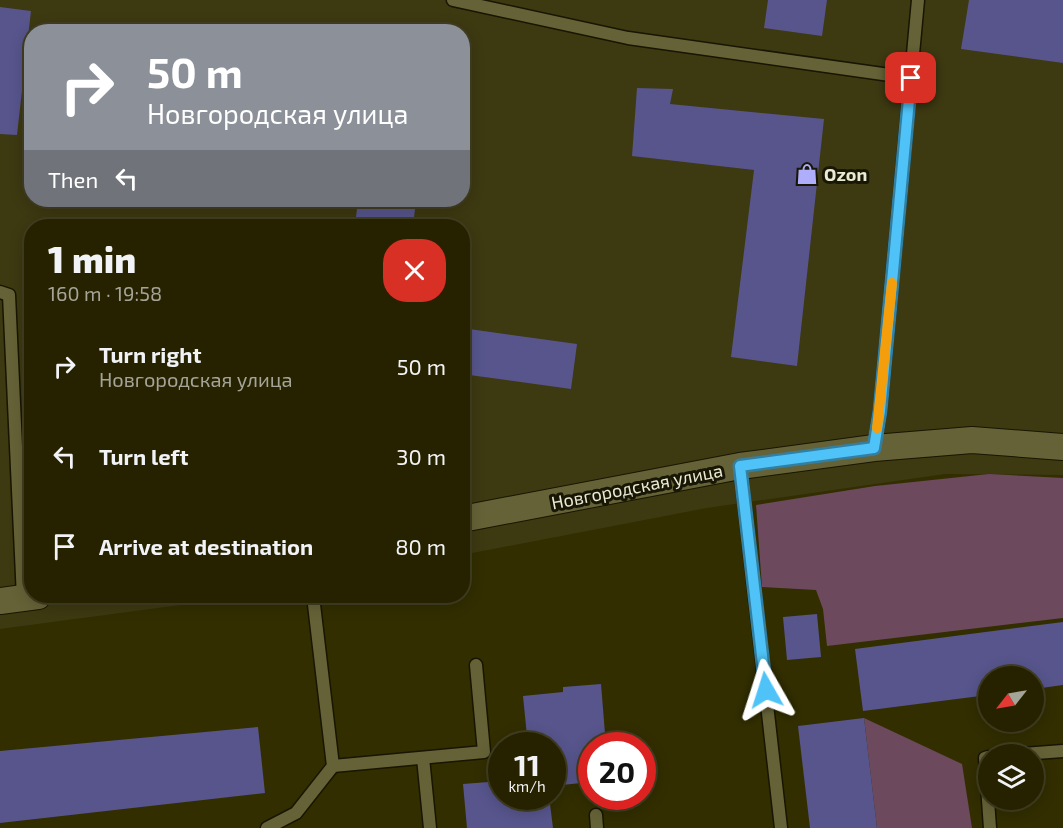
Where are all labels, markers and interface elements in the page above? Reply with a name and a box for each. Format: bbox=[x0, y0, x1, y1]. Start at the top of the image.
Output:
text: 50 m bbox=[147, 46, 243, 96]
icon: right bbox=[48, 48, 126, 126]
pin bbox=[885, 52, 936, 103]
icon: arrive bbox=[894, 61, 927, 94]
text: Новгородская улица bbox=[147, 97, 408, 129]
icon: left bbox=[110, 162, 143, 195]
shop icon: Ozon bbox=[795, 162, 819, 186]
place label: Ozon bbox=[824, 163, 867, 185]
text: Then bbox=[48, 166, 98, 192]
text: 1 min bbox=[48, 237, 136, 280]
button: close bbox=[383, 239, 446, 302]
text: 160 m · 19:58 bbox=[48, 281, 162, 305]
text: Turn right bbox=[99, 341, 201, 367]
icon: right bbox=[48, 350, 81, 383]
text: 50 m bbox=[397, 353, 446, 379]
text: Новгородская улица bbox=[99, 367, 293, 391]
icon: left bbox=[48, 440, 81, 473]
text: Turn left bbox=[99, 443, 188, 469]
text: 30 m bbox=[396, 443, 446, 469]
street label: Новгородская улица bbox=[549, 459, 725, 513]
icon: arrive bbox=[48, 530, 81, 563]
text: Arrive at destination bbox=[99, 533, 313, 559]
text: 80 m bbox=[395, 533, 446, 559]
position arrow bbox=[734, 658, 798, 722]
north arrow bbox=[978, 666, 1044, 732]
map controls bbox=[978, 666, 1044, 810]
speed limit sign: 20 bbox=[578, 732, 656, 810]
button: layers bbox=[978, 744, 1044, 810]
text: 11 bbox=[514, 746, 540, 782]
text: km/h bbox=[508, 777, 546, 795]

